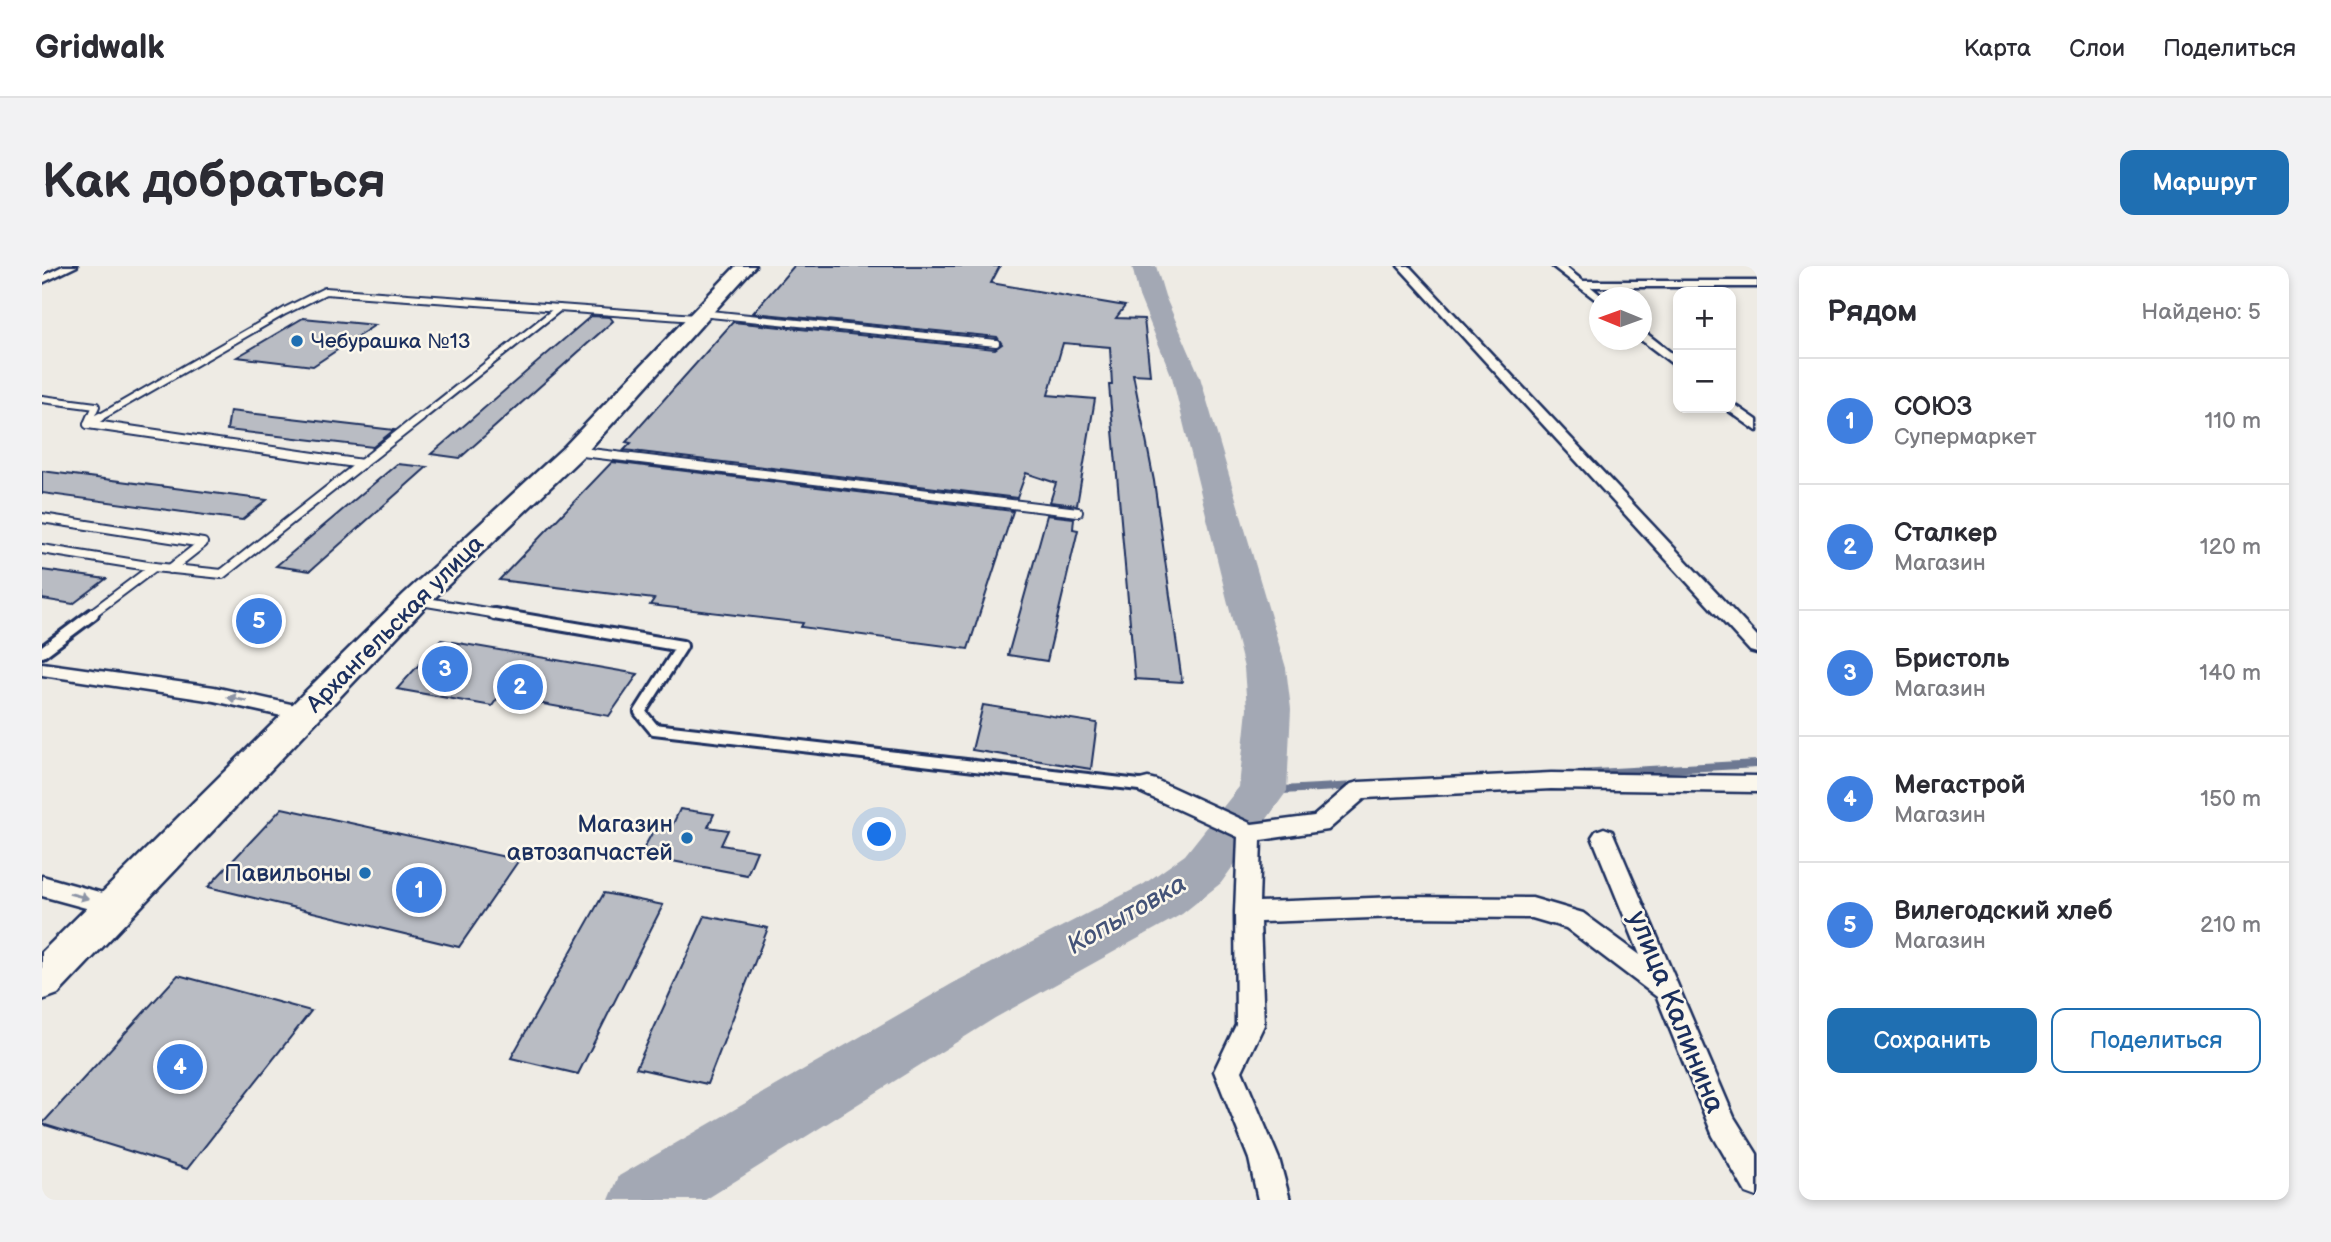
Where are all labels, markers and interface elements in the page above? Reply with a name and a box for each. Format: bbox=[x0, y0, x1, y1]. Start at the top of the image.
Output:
text: Gridwalk bbox=[35, 28, 165, 68]
text: Карта bbox=[1964, 34, 2031, 63]
text: Слои bbox=[2069, 34, 2125, 63]
text: Поделиться bbox=[2163, 34, 2296, 63]
button: Маршрут bbox=[2120, 150, 2289, 215]
text: Как добраться bbox=[42, 153, 386, 212]
north arrow bbox=[1589, 287, 1652, 350]
map controls bbox=[1673, 287, 1736, 413]
button: + bbox=[1673, 287, 1736, 350]
text: Рядом bbox=[1827, 294, 1917, 330]
text: Найдено: 5 bbox=[2141, 298, 2261, 326]
place label: Чебурашка №13 bbox=[311, 329, 471, 354]
marker: Чебурашка №13 bbox=[289, 333, 305, 349]
button: − bbox=[1673, 350, 1736, 413]
text: СОЮЗ bbox=[1894, 392, 1972, 423]
text: 1 bbox=[1845, 407, 1855, 435]
text: 110 m bbox=[2204, 407, 2261, 435]
text: Супермаркет bbox=[1894, 423, 2037, 451]
text: Сталкер bbox=[1894, 518, 1997, 549]
street label: Архангельская улица bbox=[300, 529, 490, 719]
text: 2 bbox=[1843, 533, 1857, 561]
text: 120 m bbox=[2200, 533, 2261, 561]
text: Магазин bbox=[1894, 549, 1986, 577]
pin: 5 bbox=[236, 595, 282, 647]
pin: 3 bbox=[422, 643, 468, 695]
text: Бристоль bbox=[1894, 644, 2009, 675]
text: 3 bbox=[1843, 659, 1857, 687]
text: 140 m bbox=[2199, 659, 2261, 687]
pin: 2 bbox=[497, 661, 543, 713]
text: Магазин bbox=[1894, 675, 1986, 703]
one-way arrow bbox=[226, 694, 248, 705]
text: Мегастрой bbox=[1894, 770, 2026, 801]
text: 4 bbox=[1843, 785, 1857, 813]
text: 150 m bbox=[2200, 785, 2261, 813]
text: Магазин bbox=[1894, 801, 1986, 829]
place label: Магазин автозапчастей bbox=[507, 810, 673, 867]
your location bbox=[862, 817, 896, 851]
marker: Магазин автозапчастей bbox=[679, 830, 695, 846]
place label: Павильоны bbox=[224, 859, 351, 888]
pin: 1 bbox=[396, 864, 442, 916]
marker: Павильоны bbox=[357, 865, 373, 881]
water label: Копытовка bbox=[1062, 868, 1192, 962]
one-way arrow bbox=[68, 891, 90, 902]
text: Вилегодский хлеб bbox=[1894, 896, 2113, 927]
street label: улица Калинина bbox=[1620, 906, 1732, 1118]
text: 5 bbox=[1843, 911, 1857, 939]
text: 210 m bbox=[2200, 911, 2261, 939]
text: Магазин bbox=[1894, 927, 1986, 955]
button: Сохранить bbox=[1827, 1008, 2037, 1073]
button: Поделиться bbox=[2051, 1008, 2261, 1073]
pin: 4 bbox=[157, 1041, 203, 1093]

